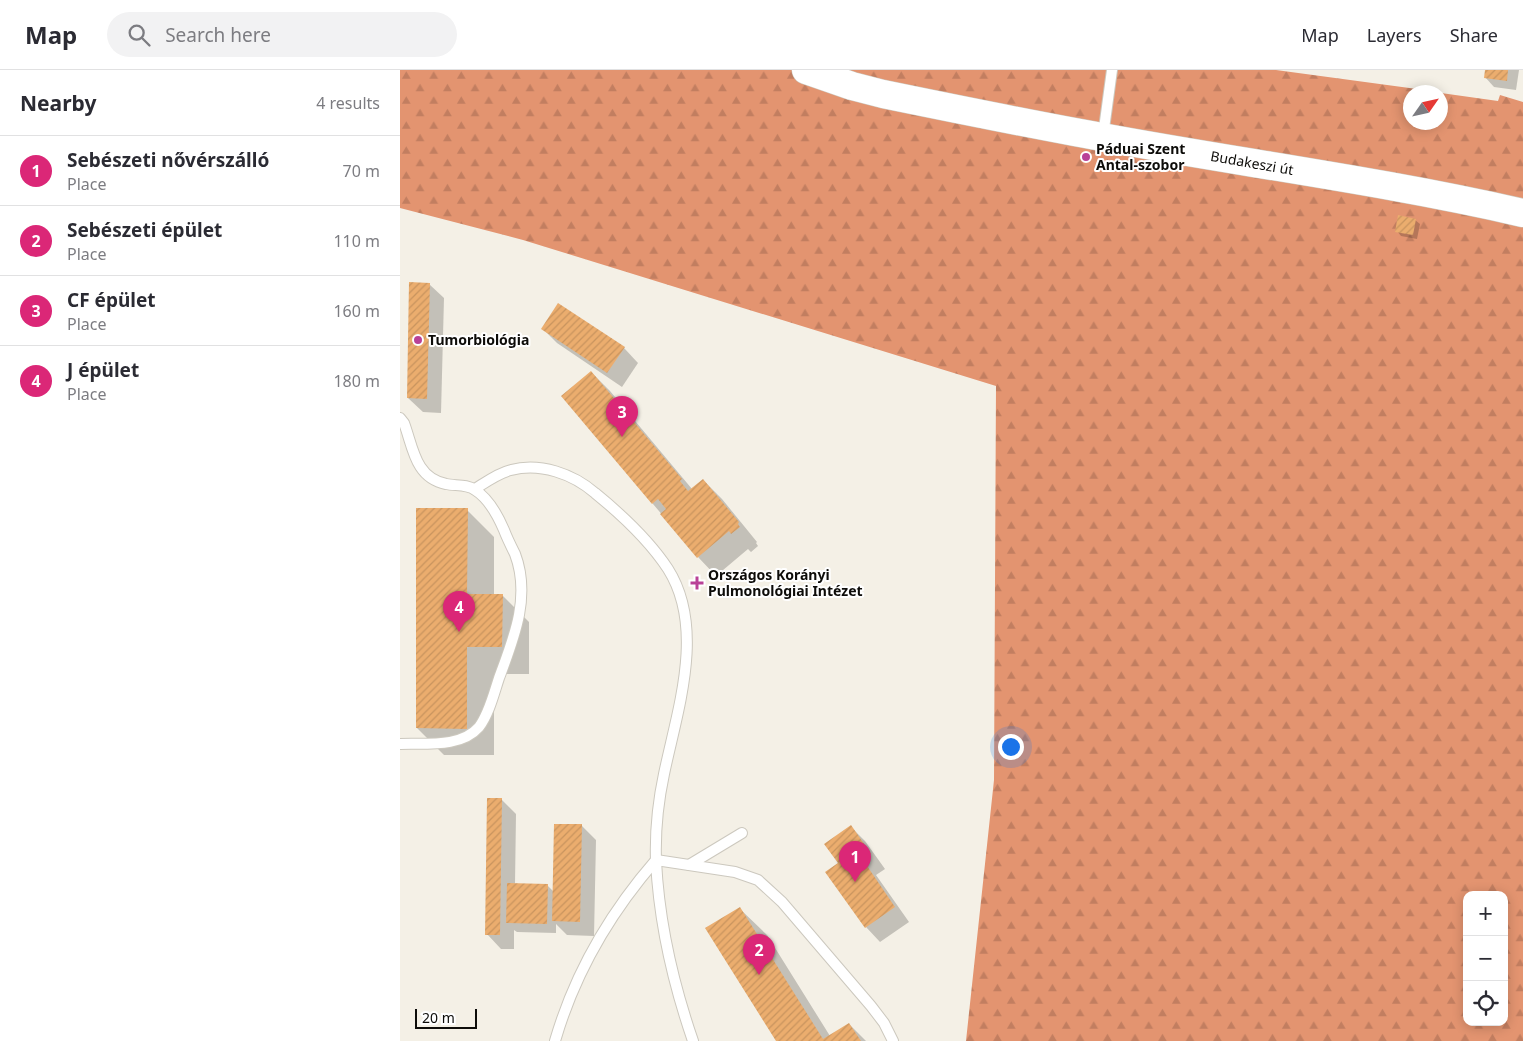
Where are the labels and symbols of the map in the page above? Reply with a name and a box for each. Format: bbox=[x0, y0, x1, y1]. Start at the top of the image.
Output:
north arrow bbox=[1403, 85, 1448, 130]
place label: Páduai Szent Antal-szobor bbox=[1096, 139, 1185, 174]
street label: Budakeszi út bbox=[1209, 146, 1295, 179]
marker: Páduai Szent Antal-szobor bbox=[1080, 151, 1092, 163]
place label: Tumorbiológia bbox=[428, 330, 529, 349]
marker: Tumorbiológia bbox=[412, 334, 424, 346]
pin: 3 bbox=[606, 396, 638, 437]
place label: Országos Korányi Pulmonológiai Intézet bbox=[708, 565, 863, 600]
marker: Országos Korányi Pulmonológiai Intézet bbox=[690, 576, 704, 590]
pin: 4 bbox=[443, 591, 475, 632]
your location bbox=[998, 734, 1024, 760]
pin: 1 bbox=[839, 841, 871, 882]
pin: 2 bbox=[743, 934, 775, 975]
scale bar bbox=[415, 1006, 478, 1029]

